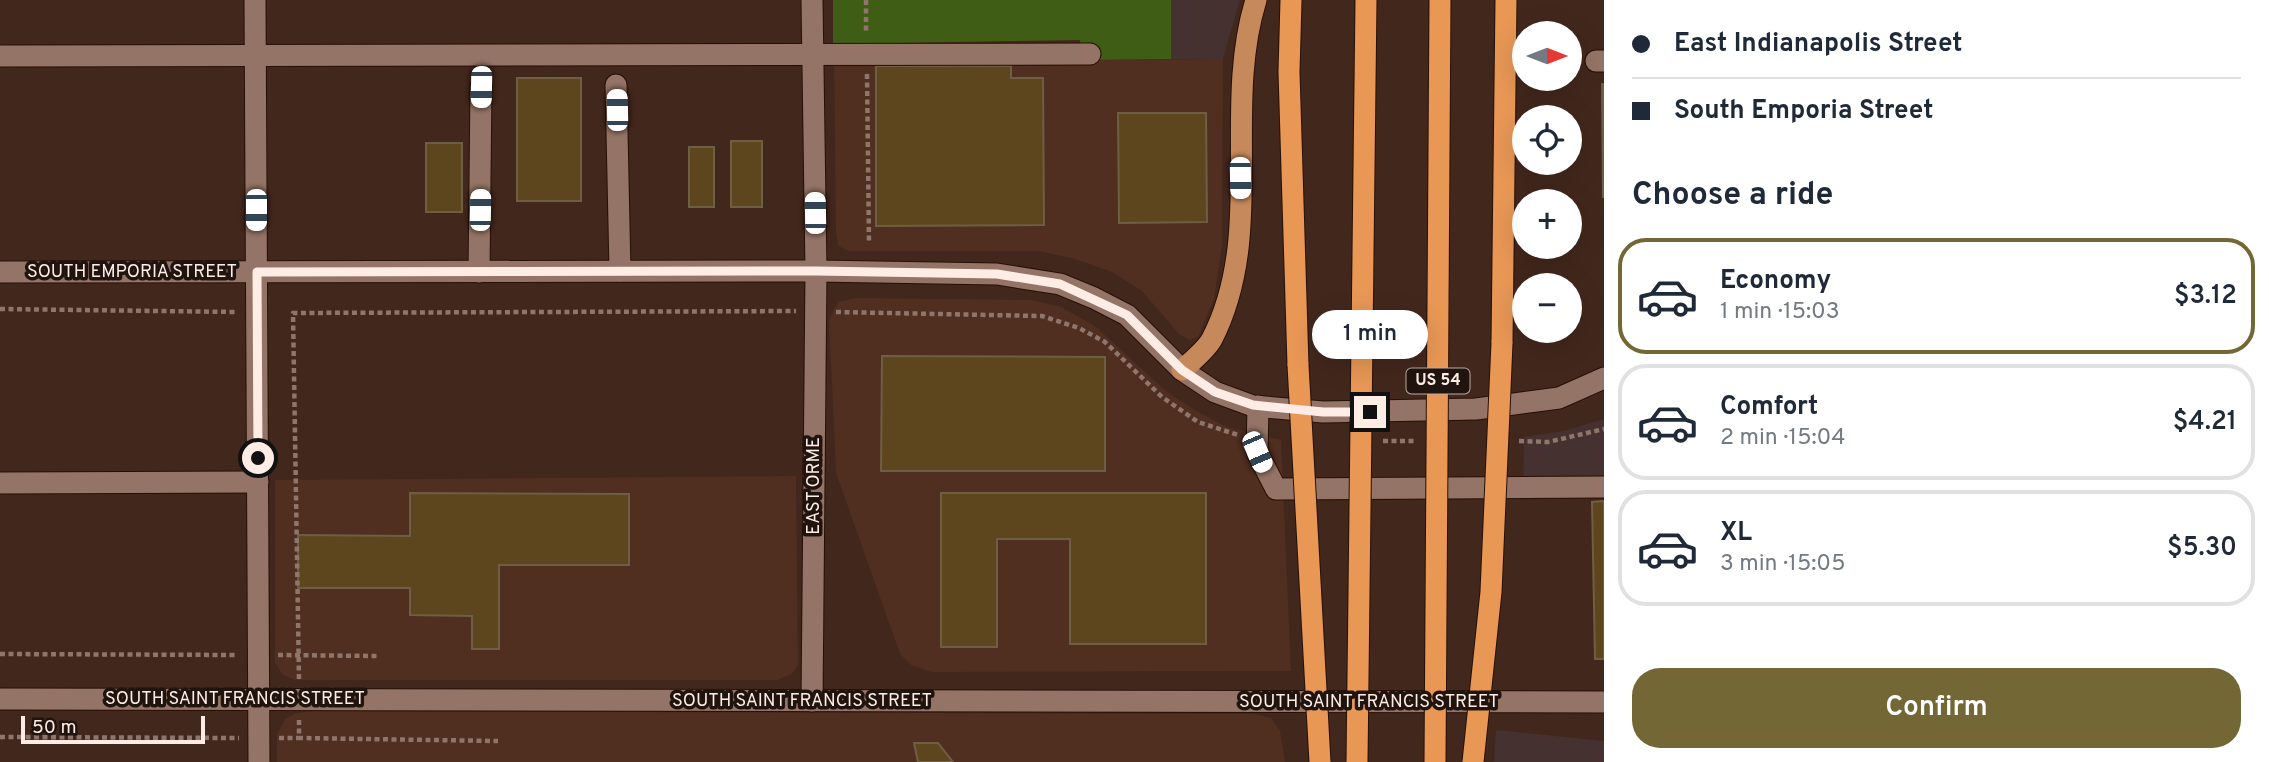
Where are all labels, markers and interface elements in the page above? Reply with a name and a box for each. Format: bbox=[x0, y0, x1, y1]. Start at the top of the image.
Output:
north arrow bbox=[1512, 21, 1582, 91]
map controls bbox=[1512, 21, 1582, 343]
text: East Indianapolis Street bbox=[1674, 28, 1963, 61]
car bbox=[471, 66, 492, 108]
car bbox=[607, 89, 628, 131]
text: South Emporia Street bbox=[1674, 95, 1933, 128]
button: locate bbox=[1512, 105, 1582, 175]
car bbox=[1230, 157, 1251, 199]
text: Choose a ride bbox=[1632, 176, 1833, 216]
car bbox=[246, 189, 267, 231]
car bbox=[470, 189, 491, 231]
button: + bbox=[1512, 189, 1582, 259]
car bbox=[805, 192, 826, 234]
street label: SOUTH EMPORIA STREET bbox=[27, 261, 237, 284]
icon: car bbox=[1636, 265, 1699, 328]
text: Economy bbox=[1720, 265, 1831, 298]
button: − bbox=[1512, 273, 1582, 343]
text: $3.12 bbox=[2174, 280, 2237, 313]
text: 1 min · 15:03 bbox=[1720, 298, 1840, 327]
callout: 1 min bbox=[1312, 310, 1428, 360]
text: 1 min bbox=[1343, 320, 1397, 349]
road number: US 54 bbox=[1406, 368, 1470, 394]
icon: car bbox=[1636, 391, 1699, 454]
text: Comfort bbox=[1720, 391, 1818, 424]
route end bbox=[1354, 396, 1386, 428]
text: $4.21 bbox=[2173, 406, 2237, 439]
text: 2 min · 15:04 bbox=[1720, 424, 1846, 453]
car bbox=[1240, 429, 1275, 475]
street label: EAST ORME bbox=[803, 437, 826, 535]
route start bbox=[242, 442, 274, 474]
icon: car bbox=[1636, 517, 1699, 580]
text: XL bbox=[1720, 517, 1752, 550]
text: $5.30 bbox=[2167, 532, 2237, 565]
text: 3 min · 15:05 bbox=[1720, 550, 1845, 579]
button: Confirm bbox=[1632, 668, 2241, 748]
street label: SOUTH SAINT FRANCIS STREET bbox=[105, 688, 365, 711]
street label: SOUTH SAINT FRANCIS STREET bbox=[672, 690, 932, 713]
street label: SOUTH SAINT FRANCIS STREET bbox=[1239, 691, 1499, 714]
scale bar bbox=[21, 713, 205, 745]
text: 50 m bbox=[32, 716, 77, 740]

